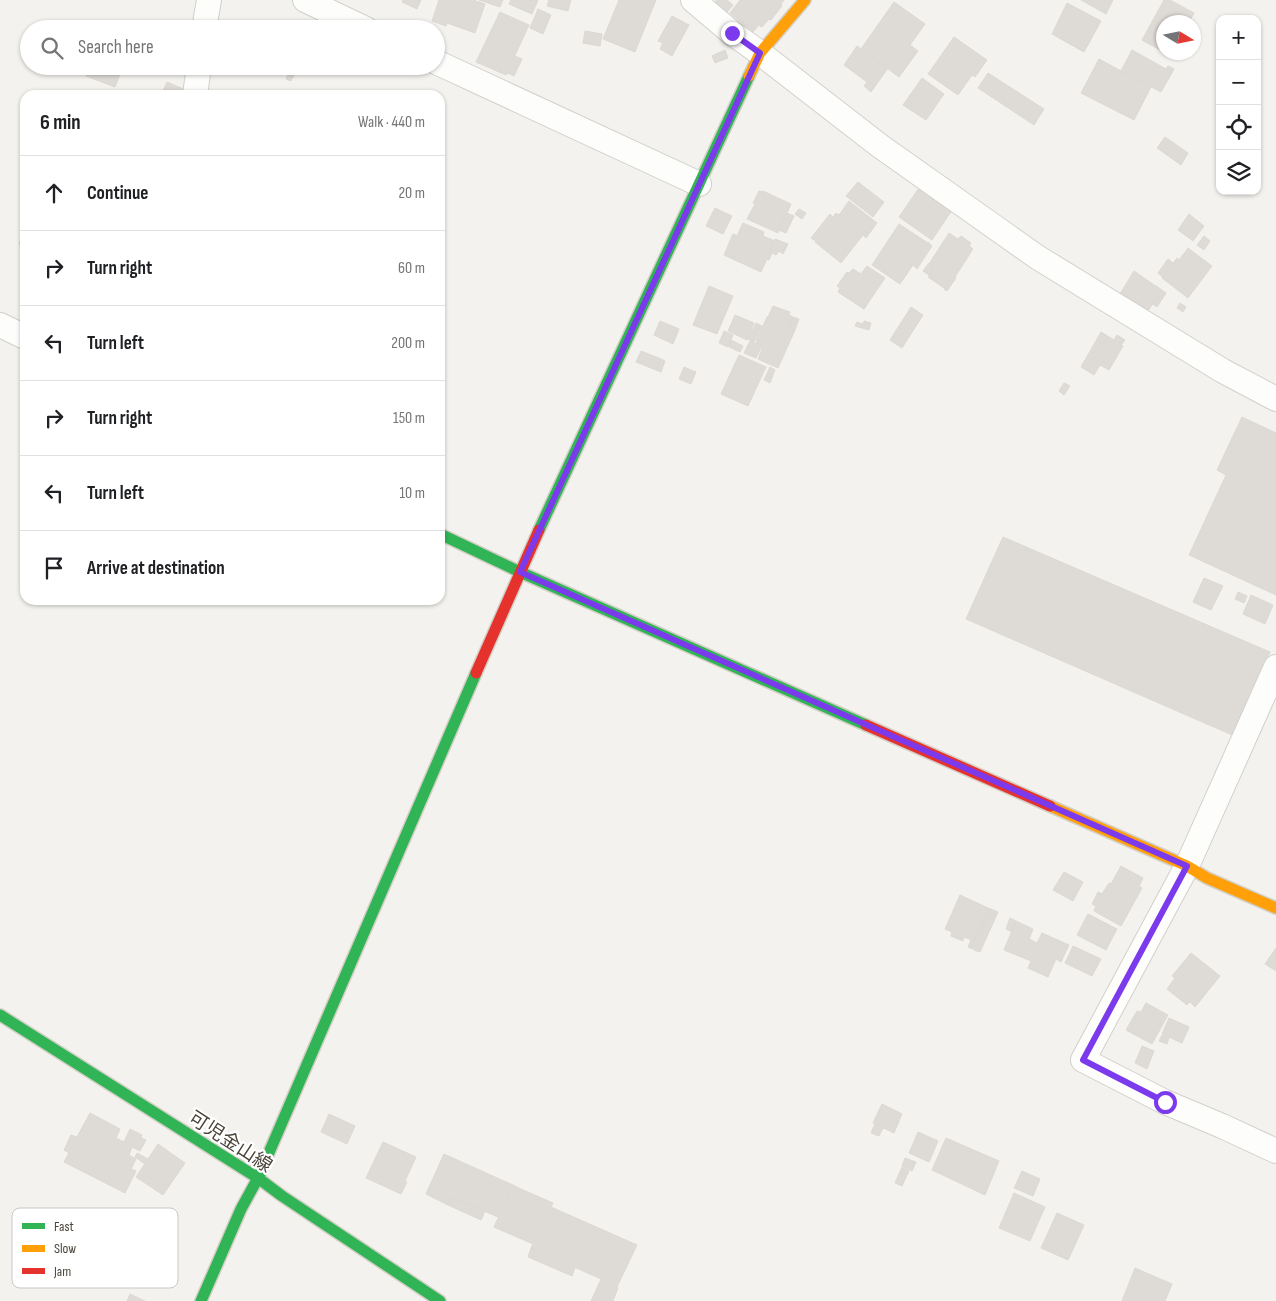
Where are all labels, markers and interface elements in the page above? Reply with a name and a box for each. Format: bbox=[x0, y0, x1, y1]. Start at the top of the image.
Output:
north arrow bbox=[1156, 15, 1201, 60]
map controls bbox=[1216, 15, 1261, 195]
button: + bbox=[1216, 15, 1261, 60]
search box bbox=[20, 20, 445, 75]
route end bbox=[721, 22, 744, 45]
icon: search bbox=[38, 34, 66, 62]
text: Search here bbox=[78, 36, 154, 59]
button: − bbox=[1216, 60, 1261, 105]
button: locate bbox=[1216, 105, 1261, 150]
text: 6 min bbox=[40, 110, 81, 135]
text: Walk · 440 m bbox=[358, 113, 425, 132]
button: layers bbox=[1216, 150, 1261, 195]
icon: ahead bbox=[40, 179, 68, 207]
text: Continue bbox=[87, 182, 148, 205]
text: 20 m bbox=[398, 184, 425, 203]
icon: right bbox=[40, 254, 68, 282]
text: Turn right bbox=[87, 257, 152, 280]
text: 60 m bbox=[398, 259, 425, 278]
icon: left bbox=[40, 329, 68, 357]
text: Turn left bbox=[87, 332, 144, 355]
text: 200 m bbox=[391, 334, 425, 353]
icon: right bbox=[40, 404, 68, 432]
text: Turn right bbox=[87, 407, 152, 430]
text: 150 m bbox=[393, 409, 425, 428]
icon: left bbox=[40, 479, 68, 507]
text: Turn left bbox=[87, 482, 144, 505]
text: 10 m bbox=[399, 484, 425, 503]
icon: arrive bbox=[40, 554, 68, 582]
text: Arrive at destination bbox=[87, 557, 225, 580]
route start bbox=[1154, 1091, 1177, 1114]
street label: 可児金山線 bbox=[184, 1107, 276, 1178]
legend bbox=[12, 1208, 178, 1288]
text: Fast bbox=[54, 1218, 74, 1235]
text: Slow bbox=[54, 1240, 76, 1257]
text: Jam bbox=[53, 1263, 71, 1280]

